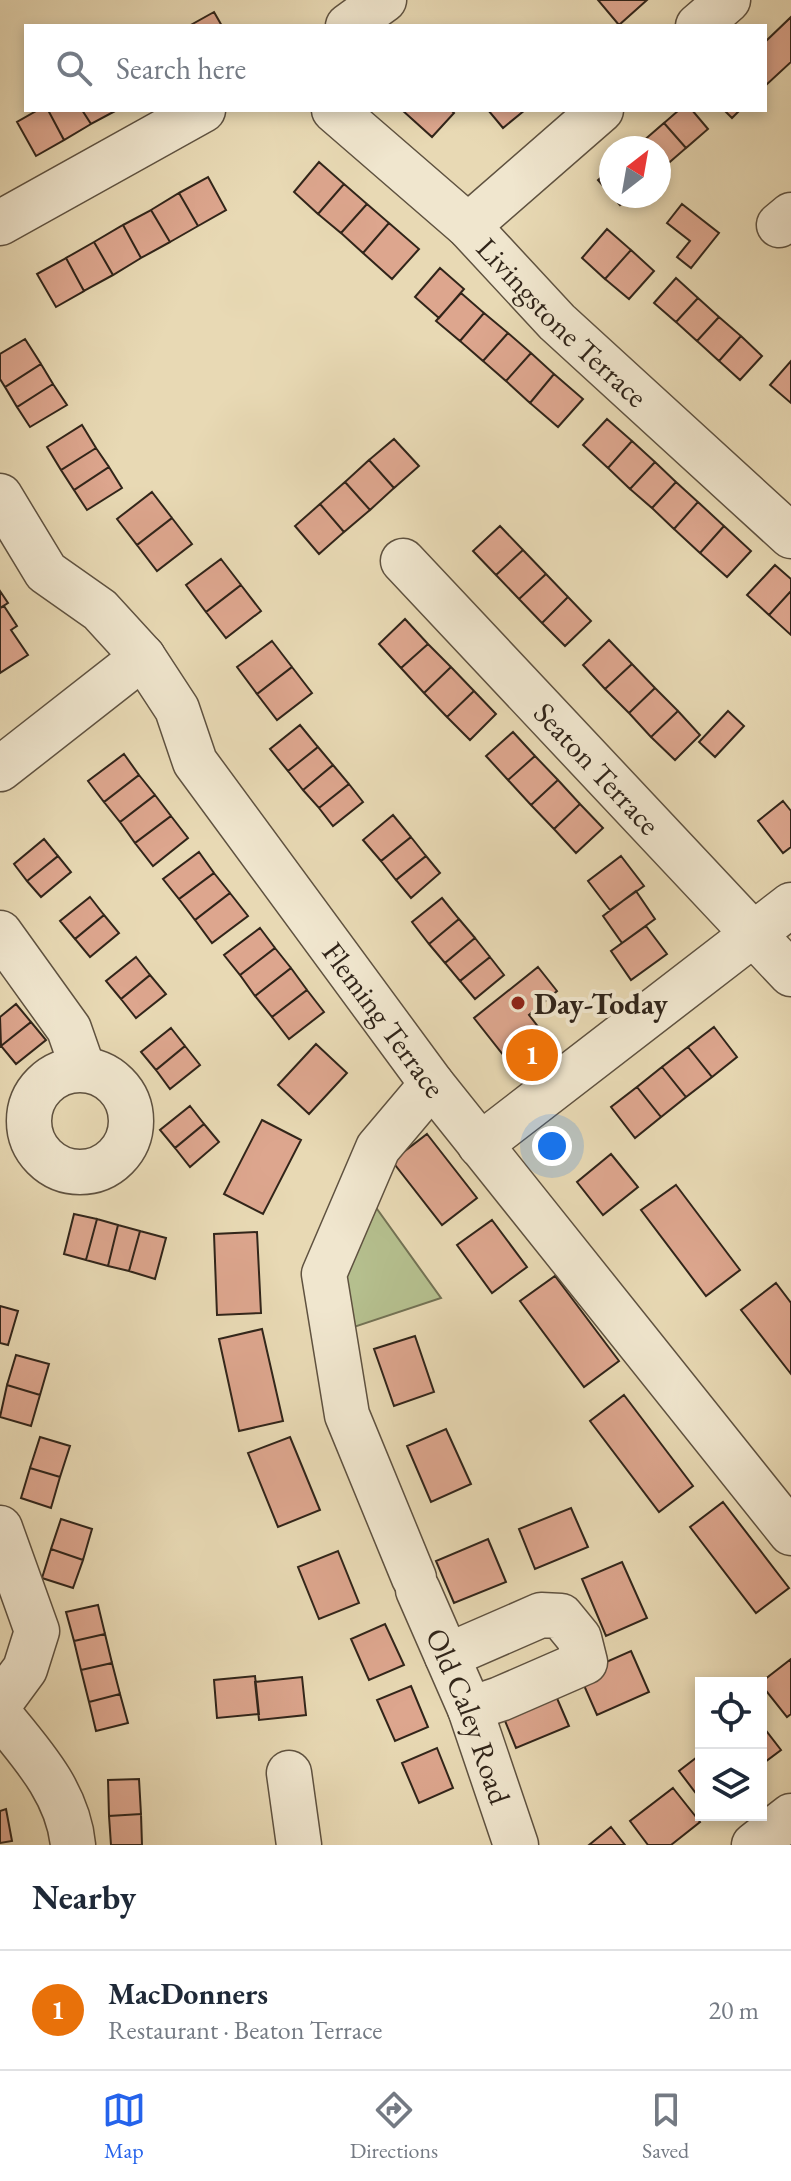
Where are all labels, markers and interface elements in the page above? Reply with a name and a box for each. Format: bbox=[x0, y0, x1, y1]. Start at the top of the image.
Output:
search box bbox=[24, 24, 767, 112]
icon: search bbox=[52, 46, 96, 90]
text: Search here bbox=[116, 49, 246, 88]
north arrow bbox=[599, 136, 671, 208]
street label: Livingstone Terrace bbox=[469, 229, 656, 415]
street label: Seaton Terrace bbox=[526, 693, 669, 842]
street label: Fleming Terrace bbox=[314, 934, 454, 1105]
place label: Day-Today bbox=[534, 984, 668, 1023]
marker: Day-Today bbox=[509, 994, 527, 1012]
pin: 1 bbox=[506, 1025, 558, 1085]
your location bbox=[532, 1126, 572, 1166]
street label: Old Caley Road bbox=[417, 1622, 520, 1810]
map controls bbox=[695, 1677, 767, 1821]
button: locate bbox=[695, 1677, 767, 1749]
button: layers bbox=[695, 1749, 767, 1821]
text: Nearby bbox=[32, 1875, 136, 1919]
text: MacDonners bbox=[108, 1974, 268, 2013]
text: 1 bbox=[51, 1993, 65, 2027]
text: 20 m bbox=[709, 1993, 759, 2027]
text: Restaurant · Beaton Terrace bbox=[108, 2013, 382, 2047]
tab: Map bbox=[102, 2088, 146, 2165]
tab: Directions bbox=[350, 2088, 438, 2165]
tab: Saved bbox=[642, 2088, 689, 2165]

